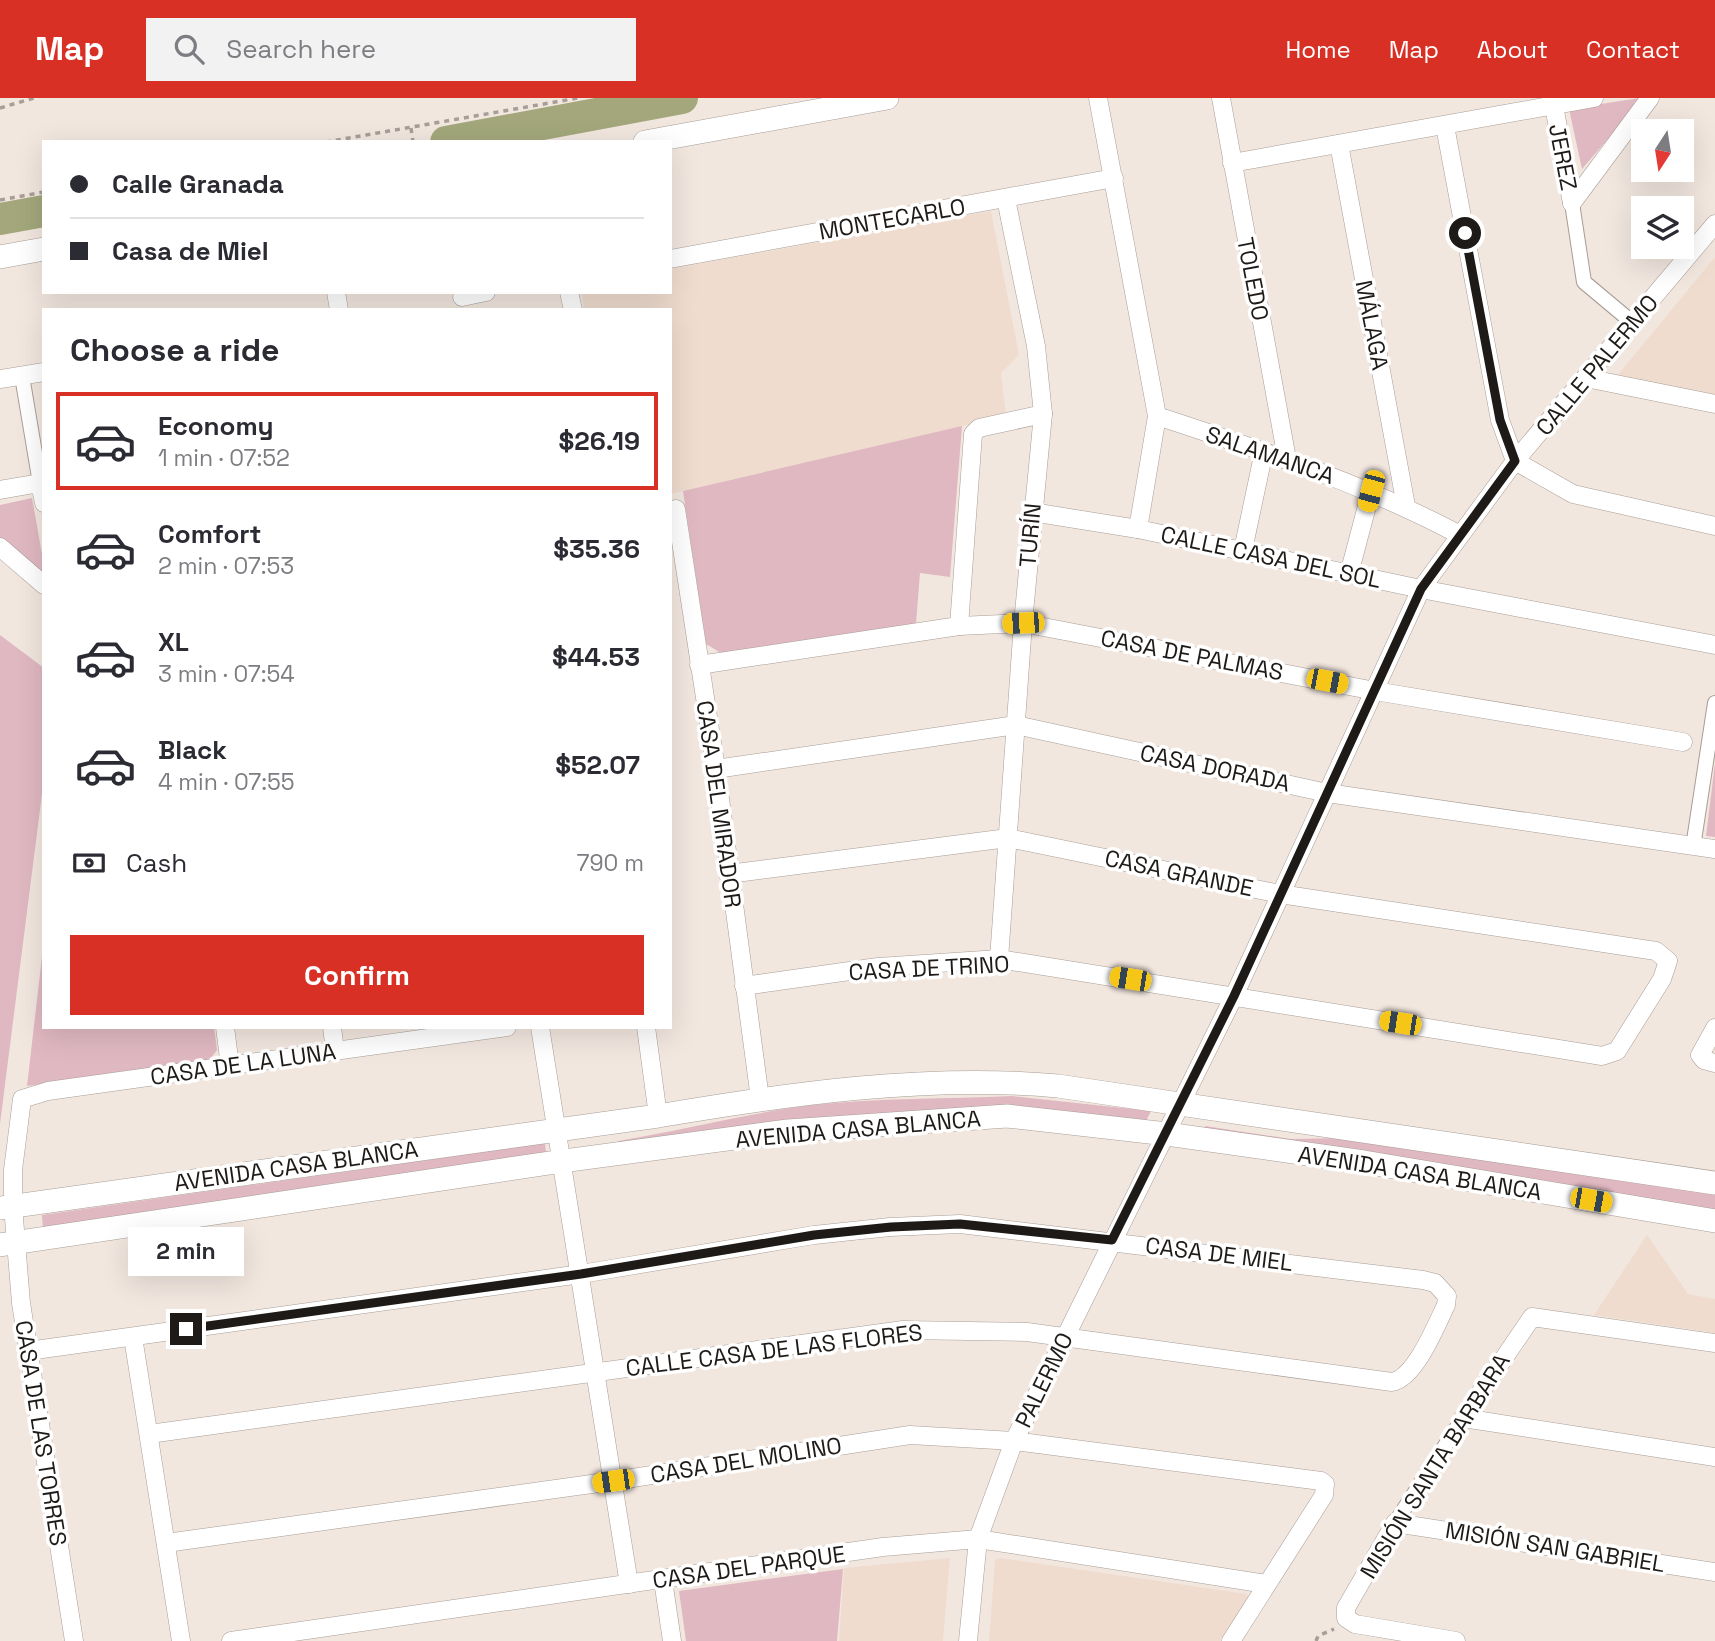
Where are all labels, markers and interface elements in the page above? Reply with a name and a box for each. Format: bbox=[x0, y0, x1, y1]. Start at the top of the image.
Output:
search box bbox=[146, 18, 636, 81]
text: Map bbox=[35, 28, 104, 70]
icon: search bbox=[170, 30, 208, 68]
text: Search here bbox=[226, 32, 376, 66]
text: Home bbox=[1285, 34, 1351, 65]
text: Map bbox=[1389, 34, 1439, 65]
text: About bbox=[1477, 34, 1548, 65]
text: Contact bbox=[1586, 34, 1680, 65]
north arrow bbox=[1631, 119, 1694, 182]
map controls bbox=[1631, 119, 1694, 259]
street label: JEREZ bbox=[1542, 121, 1584, 193]
text: Calle Granada bbox=[112, 167, 284, 201]
street label: MONTECARLO bbox=[816, 191, 968, 247]
button: layers bbox=[1631, 196, 1694, 259]
route start bbox=[1449, 217, 1481, 249]
text: Casa de Miel bbox=[112, 234, 269, 268]
street label: TOLEDO bbox=[1230, 235, 1276, 323]
street label: MÁLAGA bbox=[1349, 278, 1395, 372]
street label: CALLE PALERMO bbox=[1529, 288, 1665, 442]
text: Choose a ride bbox=[70, 330, 280, 370]
text: Economy bbox=[158, 409, 274, 443]
icon: car bbox=[74, 410, 137, 473]
street label: SALAMANCA bbox=[1202, 419, 1338, 491]
text: $26.19 bbox=[559, 424, 640, 458]
text: 1 min · 07:52 bbox=[158, 443, 290, 473]
car bbox=[1356, 468, 1387, 514]
street label: TURÍN bbox=[1012, 502, 1048, 568]
text: Comfort bbox=[158, 517, 261, 551]
icon: car bbox=[74, 518, 137, 581]
street label: CALLE CASA DEL SOL bbox=[1158, 519, 1384, 595]
text: $35.36 bbox=[553, 532, 640, 566]
text: 2 min · 07:53 bbox=[158, 551, 294, 581]
car bbox=[1002, 612, 1045, 634]
street label: CASA DE PALMAS bbox=[1098, 623, 1286, 687]
text: XL bbox=[158, 625, 189, 659]
icon: car bbox=[74, 626, 137, 689]
text: $44.53 bbox=[552, 640, 640, 674]
text: 3 min · 07:54 bbox=[158, 659, 295, 689]
car bbox=[1305, 667, 1350, 695]
street label: CASA DEL MIRADOR bbox=[690, 698, 748, 910]
text: Black bbox=[158, 733, 227, 767]
icon: car bbox=[74, 734, 137, 797]
street label: CASA DORADA bbox=[1137, 737, 1293, 799]
text: $52.07 bbox=[555, 748, 640, 782]
text: 4 min · 07:55 bbox=[158, 767, 295, 797]
street label: CASA GRANDE bbox=[1102, 843, 1256, 903]
icon: cash bbox=[70, 844, 108, 882]
text: Cash bbox=[126, 846, 187, 880]
text: 790 m bbox=[577, 848, 644, 878]
button: Confirm bbox=[70, 935, 644, 1015]
street label: CASA DE TRINO bbox=[848, 949, 1010, 987]
car bbox=[1108, 965, 1153, 993]
car bbox=[1378, 1009, 1423, 1037]
street label: CASA DE LA LUNA bbox=[148, 1036, 338, 1092]
street label: AVENIDA CASA BLANCA bbox=[734, 1103, 982, 1155]
street label: AVENIDA CASA BLANCA bbox=[172, 1134, 420, 1198]
street label: AVENIDA CASA BLANCA bbox=[1296, 1139, 1544, 1207]
car bbox=[1569, 1186, 1614, 1214]
callout: 2 min bbox=[128, 1228, 244, 1276]
street label: CASA DE MIEL bbox=[1144, 1230, 1294, 1278]
text: 2 min bbox=[156, 1236, 216, 1266]
route end bbox=[170, 1313, 202, 1345]
street label: CALLE CASA DE LAS FLORES bbox=[624, 1317, 924, 1383]
street label: CASA DE LAS TORRES bbox=[8, 1318, 74, 1548]
street label: PALERMO bbox=[1008, 1327, 1080, 1433]
street label: MISIÓN SANTA BARBARA bbox=[1353, 1348, 1517, 1584]
street label: CASA DEL MOLINO bbox=[648, 1430, 844, 1490]
car bbox=[591, 1468, 636, 1494]
street label: MISIÓN SAN GABRIEL bbox=[1443, 1515, 1667, 1579]
street label: CASA DEL PARQUE bbox=[651, 1539, 847, 1595]

